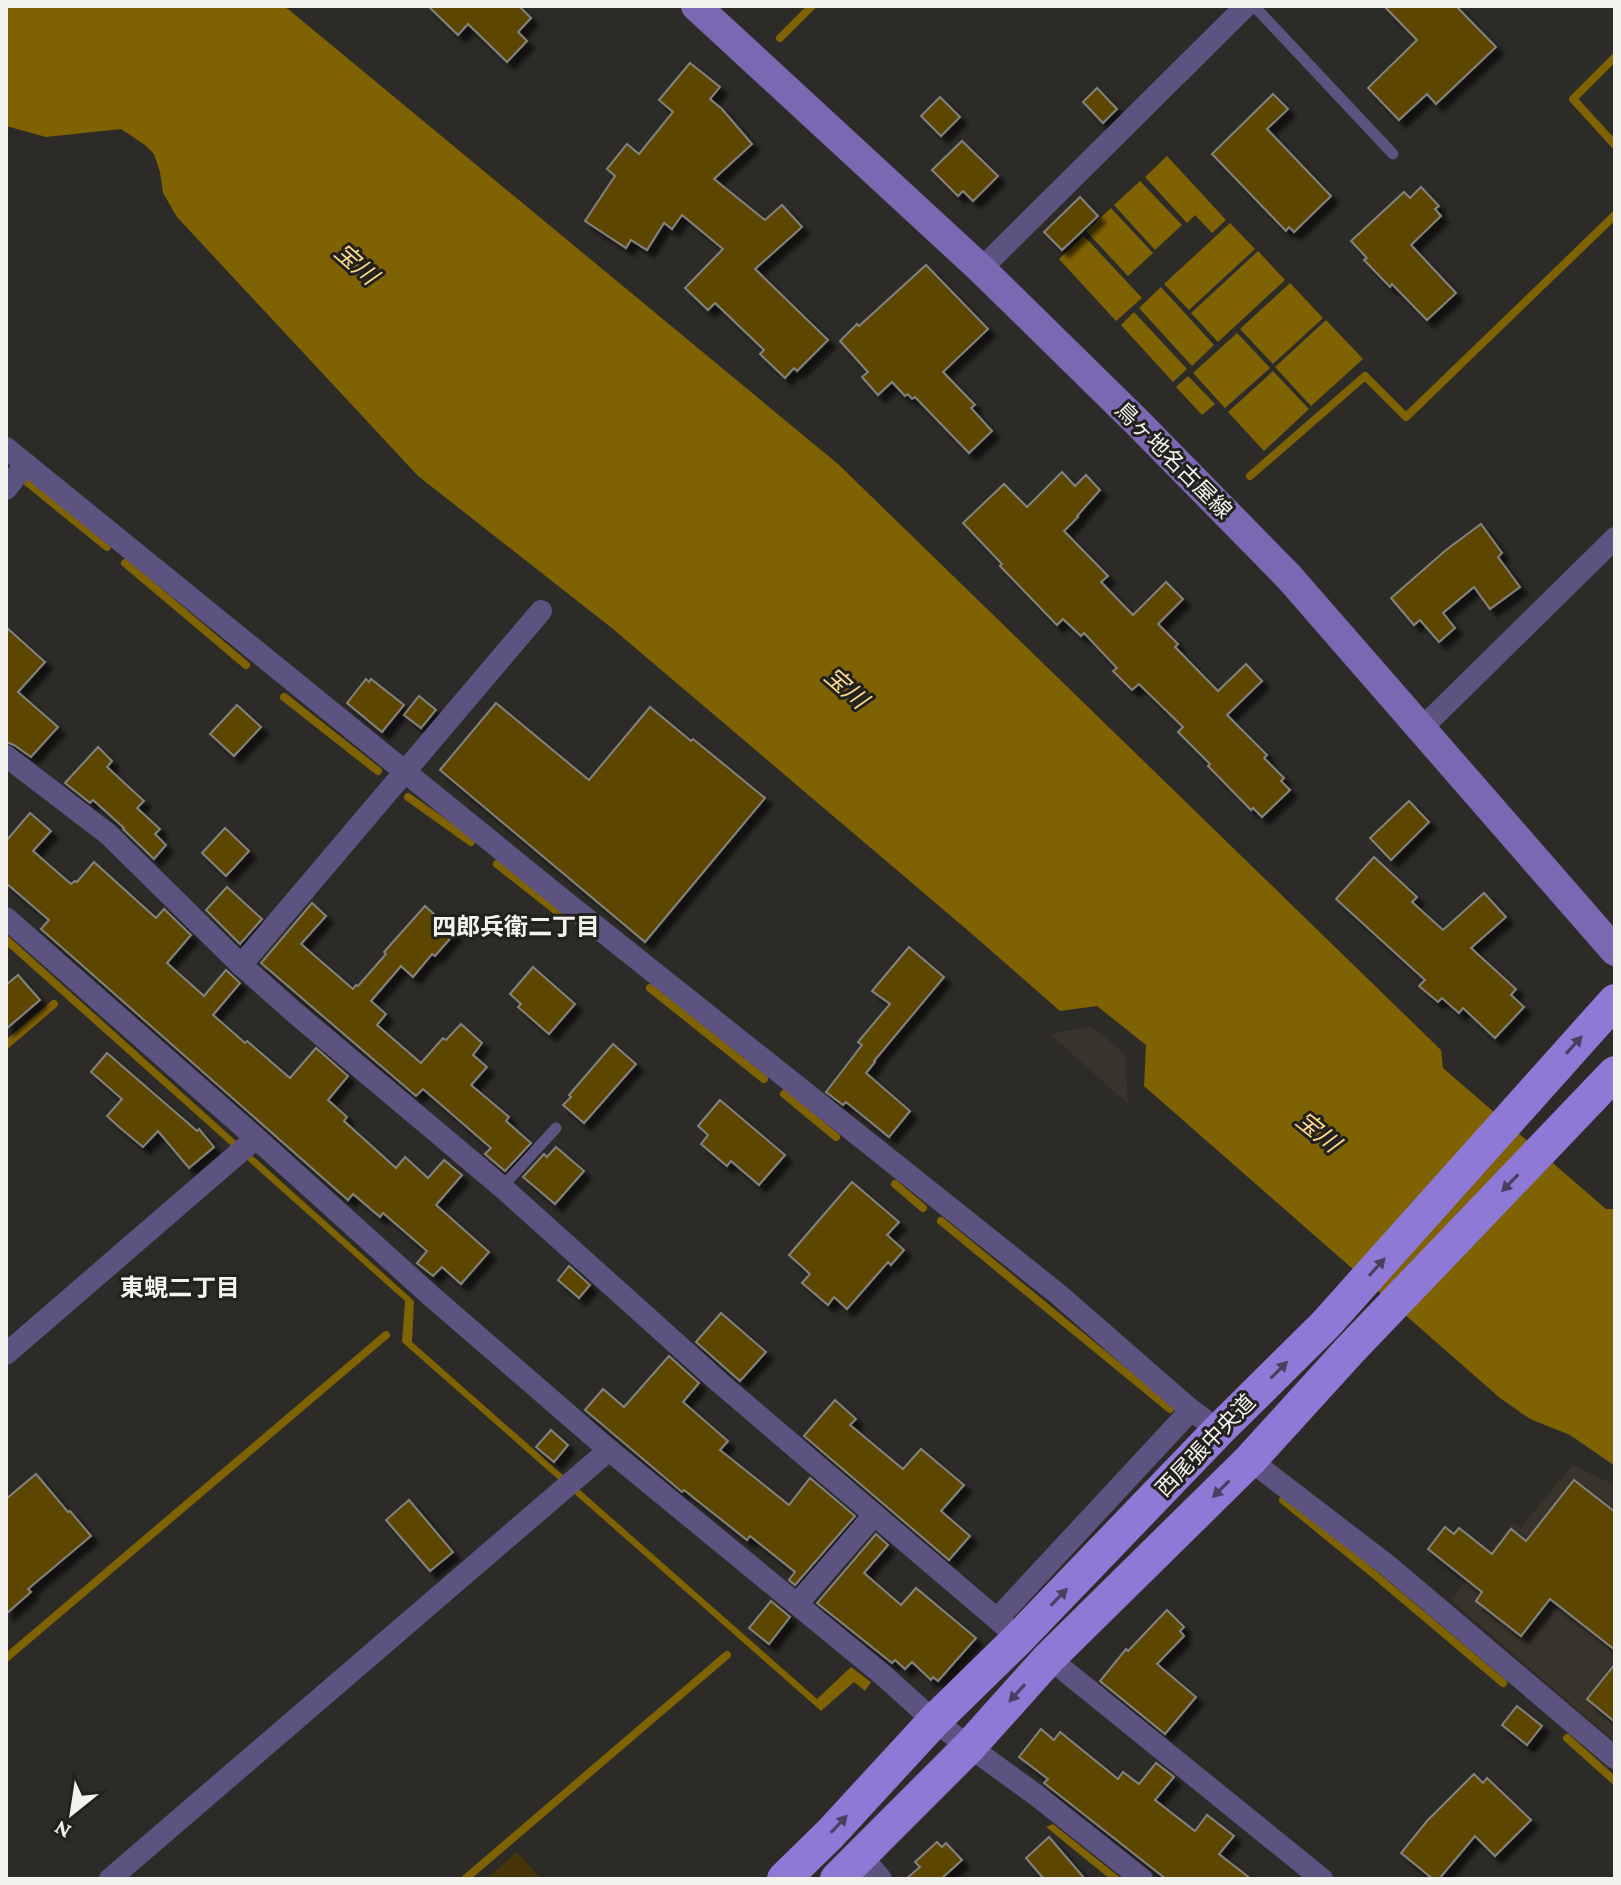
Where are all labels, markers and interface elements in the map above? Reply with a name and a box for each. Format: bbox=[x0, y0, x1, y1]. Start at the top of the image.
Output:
water label: 宝川 bbox=[329, 238, 386, 292]
street label: 鳥ヶ地名古屋線 bbox=[1110, 397, 1237, 524]
water label: 宝川 bbox=[819, 662, 876, 716]
district label: 四郎兵衛二丁目 bbox=[432, 913, 600, 940]
one-way arrow bbox=[1565, 1036, 1583, 1055]
water label: 宝川 bbox=[1291, 1106, 1348, 1159]
one-way arrow bbox=[1501, 1173, 1520, 1192]
one-way arrow bbox=[1367, 1257, 1385, 1276]
district label: 東蜆二丁目 bbox=[120, 1274, 240, 1301]
one-way arrow bbox=[1269, 1362, 1288, 1380]
street label: 西尾張中央道 bbox=[1151, 1389, 1260, 1502]
one-way arrow bbox=[1212, 1479, 1231, 1498]
one-way arrow bbox=[1049, 1588, 1067, 1607]
one-way arrow bbox=[1009, 1683, 1027, 1702]
north arrow bbox=[32, 1773, 112, 1853]
text: N bbox=[50, 1815, 75, 1844]
one-way arrow bbox=[830, 1815, 848, 1834]

